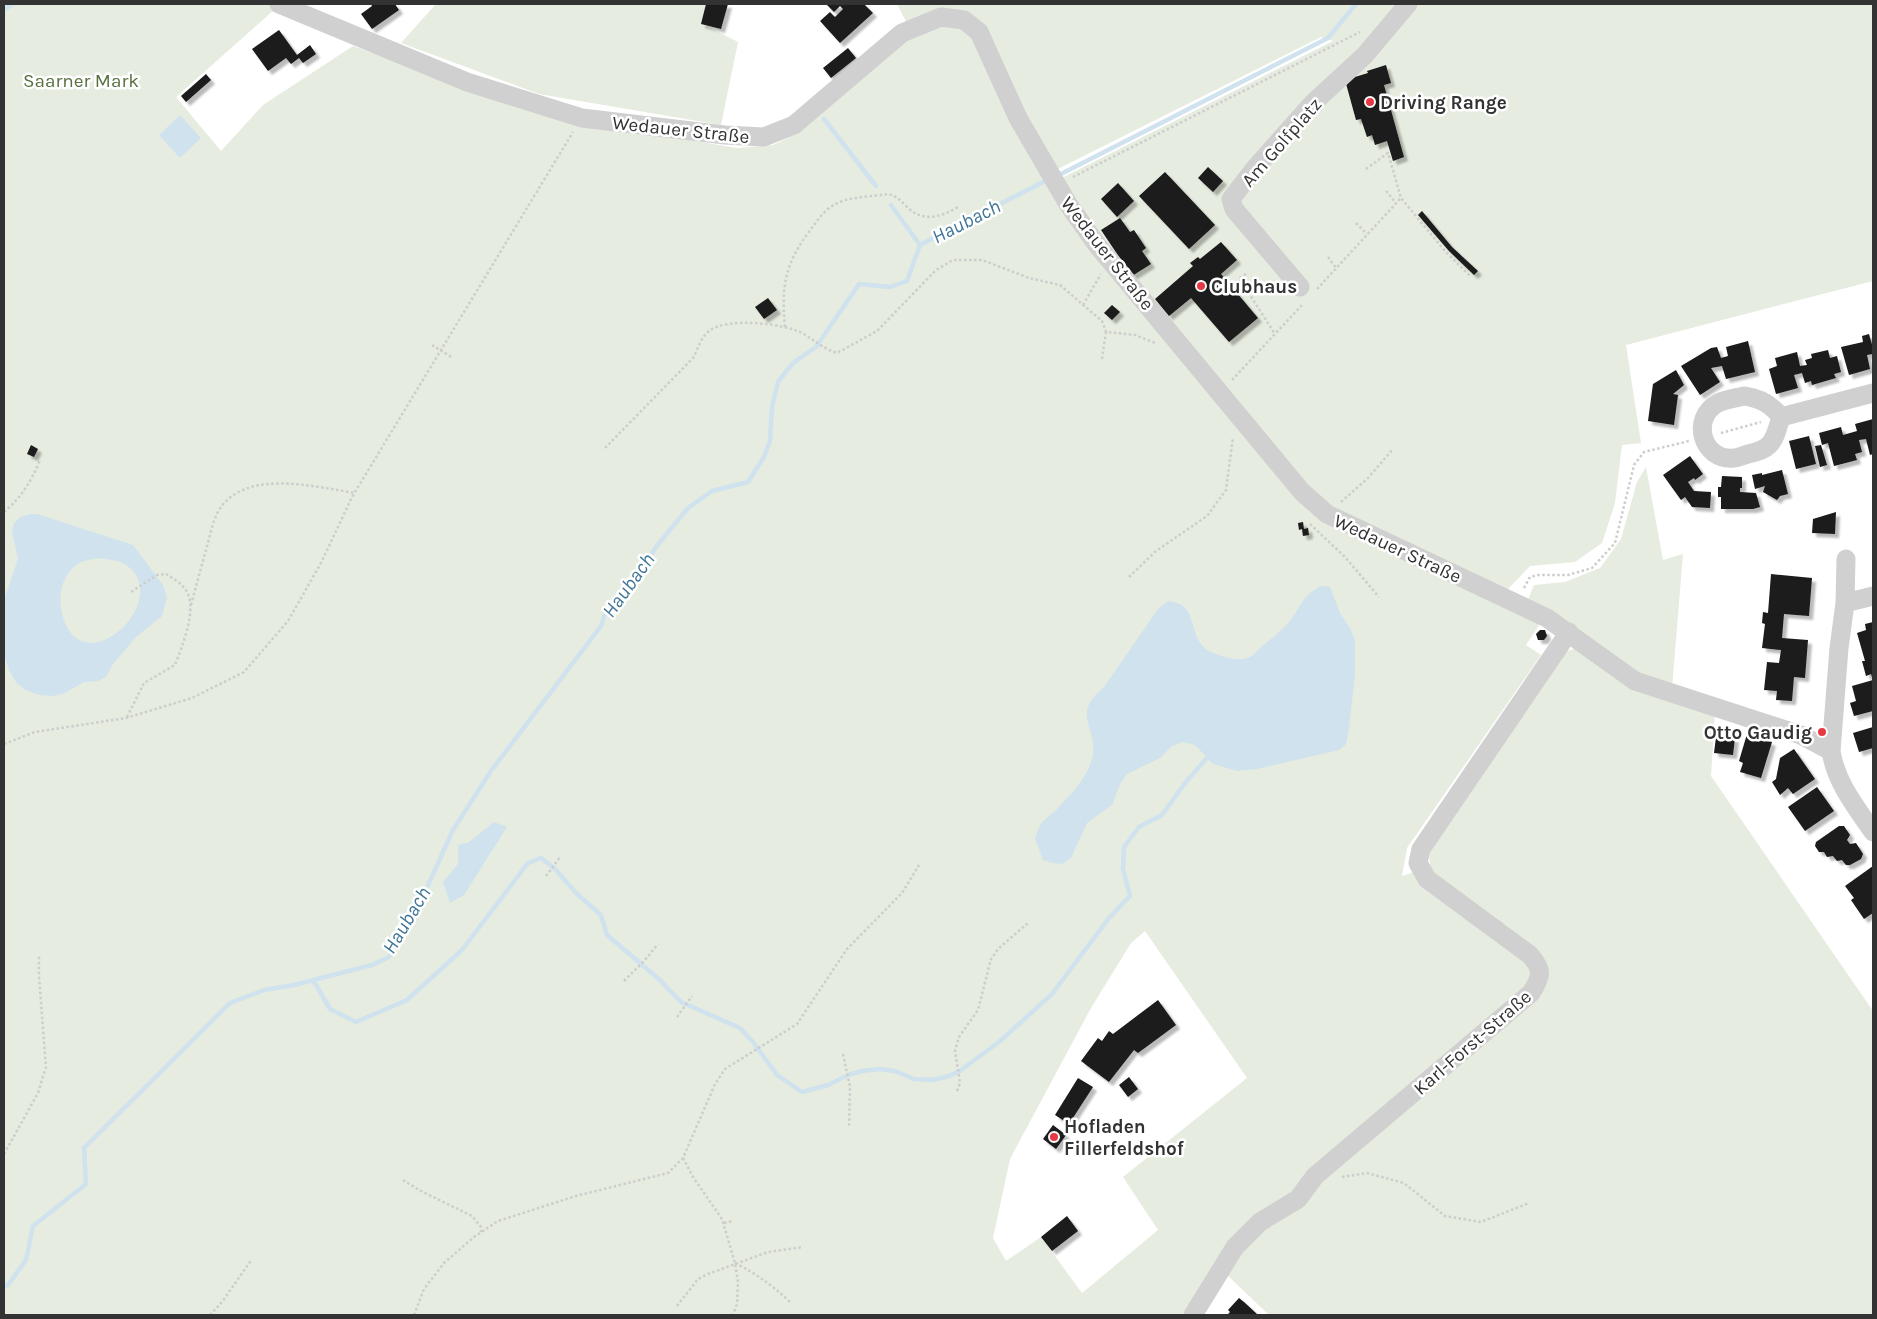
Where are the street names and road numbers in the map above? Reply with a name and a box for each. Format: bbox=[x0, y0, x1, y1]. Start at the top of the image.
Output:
street label: Am Golfplatz bbox=[1237, 94, 1326, 192]
street label: Wedauer Straße bbox=[611, 112, 751, 148]
street label: Wedauer Straße bbox=[1056, 193, 1158, 315]
street label: Wedauer Straße bbox=[1330, 510, 1465, 588]
street label: Karl-Forst-Straße bbox=[1409, 986, 1536, 1100]

